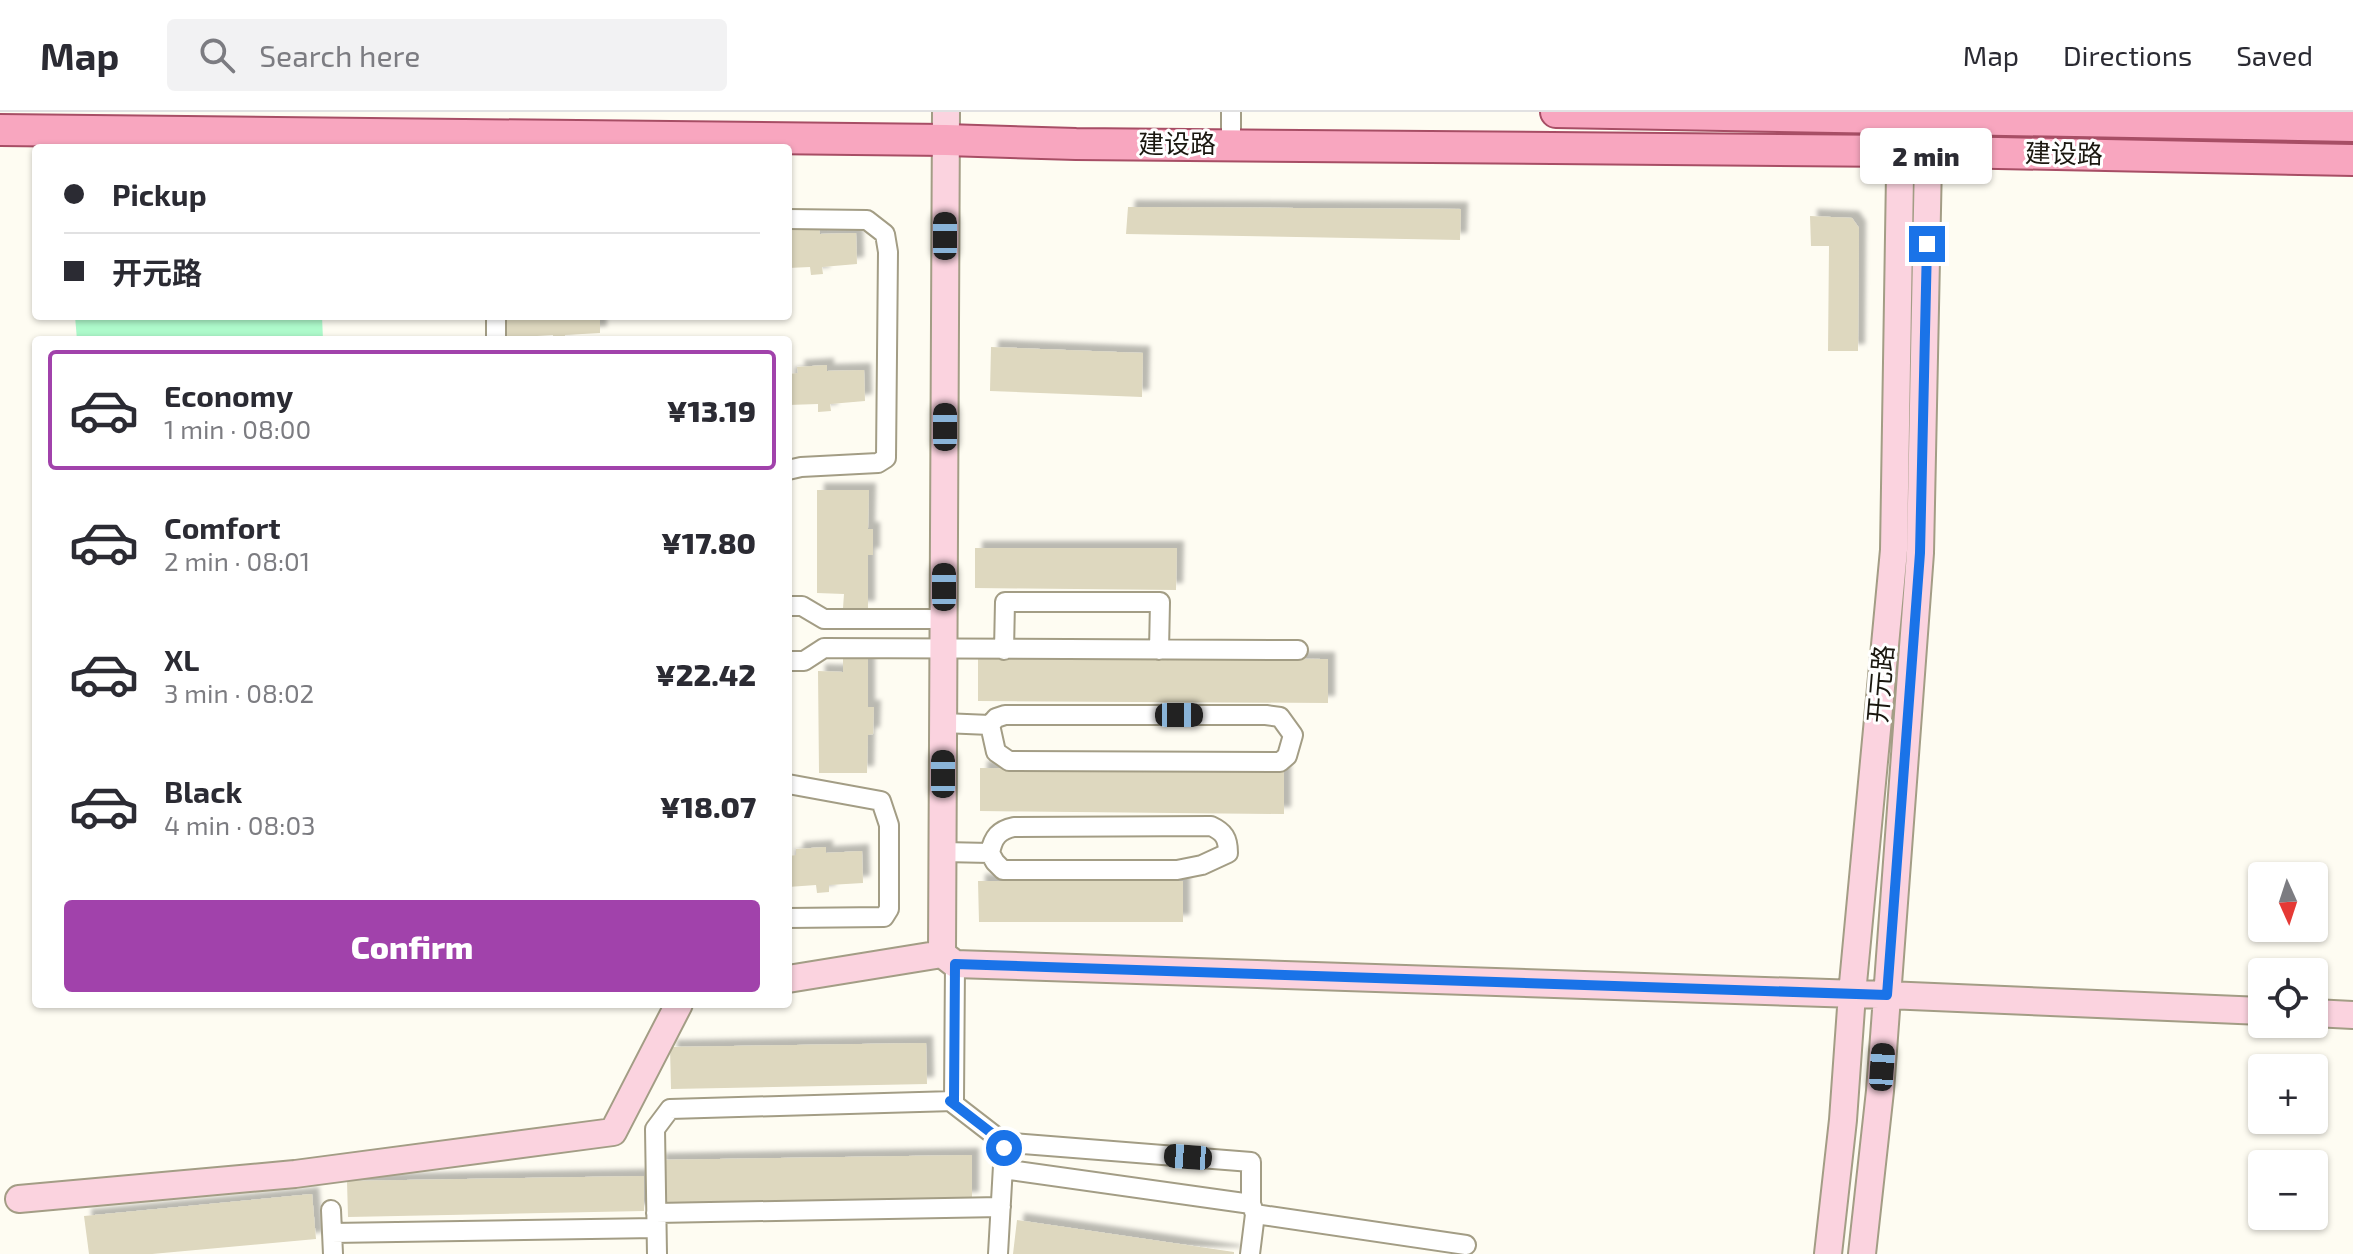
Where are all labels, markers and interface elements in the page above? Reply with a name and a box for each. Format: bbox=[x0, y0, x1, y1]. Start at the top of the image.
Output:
search box bbox=[167, 19, 727, 91]
text: Map bbox=[40, 32, 119, 78]
icon: search bbox=[195, 33, 239, 77]
text: Search here bbox=[259, 37, 420, 73]
text: Map bbox=[1963, 38, 2019, 72]
text: Directions bbox=[2063, 38, 2192, 72]
text: Saved bbox=[2236, 38, 2313, 72]
street label: 建设路 bbox=[1138, 127, 1216, 158]
callout: 2 min bbox=[1861, 128, 1993, 184]
street label: 建设路 bbox=[2025, 136, 2103, 169]
text: 2 min bbox=[1892, 140, 1960, 171]
text: Pickup bbox=[112, 176, 207, 212]
car bbox=[933, 212, 957, 260]
route end bbox=[1909, 226, 1945, 262]
text: 开元路 bbox=[112, 254, 202, 290]
icon: car bbox=[68, 374, 140, 446]
text: Economy bbox=[164, 377, 293, 413]
text: ¥13.19 bbox=[667, 392, 756, 428]
car bbox=[933, 403, 957, 451]
text: 1 min · 08:00 bbox=[164, 413, 311, 444]
icon: car bbox=[68, 506, 140, 578]
text: Comfort bbox=[164, 509, 281, 545]
text: ¥17.80 bbox=[661, 524, 756, 560]
text: 2 min · 08:01 bbox=[164, 545, 310, 576]
car bbox=[932, 563, 956, 611]
icon: car bbox=[68, 638, 140, 710]
text: XL bbox=[164, 641, 199, 677]
street label: 开元路 bbox=[1861, 644, 1898, 724]
text: ¥22.42 bbox=[655, 656, 756, 692]
text: 3 min · 08:02 bbox=[164, 677, 314, 708]
car bbox=[1155, 703, 1203, 727]
car bbox=[931, 750, 955, 798]
icon: car bbox=[68, 770, 140, 842]
text: Black bbox=[164, 773, 242, 809]
text: ¥18.07 bbox=[660, 788, 756, 824]
text: 4 min · 08:03 bbox=[164, 809, 316, 840]
north arrow bbox=[2248, 862, 2328, 942]
map controls bbox=[2248, 862, 2328, 1230]
button: Confirm bbox=[64, 900, 760, 992]
button: locate bbox=[2248, 958, 2328, 1038]
car bbox=[1868, 1042, 1896, 1092]
button: + bbox=[2248, 1054, 2328, 1134]
route start bbox=[986, 1130, 1022, 1166]
car bbox=[1163, 1143, 1213, 1171]
button: − bbox=[2248, 1150, 2328, 1230]

